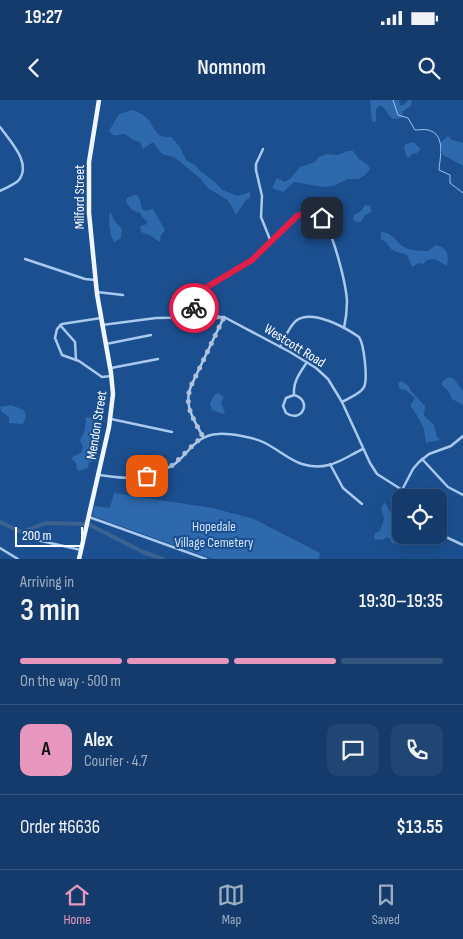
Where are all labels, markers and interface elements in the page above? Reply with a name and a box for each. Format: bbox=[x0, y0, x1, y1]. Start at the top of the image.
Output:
text: 19:27 bbox=[25, 6, 62, 29]
icon: back bbox=[20, 54, 48, 82]
text: Nomnom bbox=[197, 54, 266, 81]
icon: search bbox=[415, 54, 443, 82]
street label: Milford Street bbox=[71, 165, 88, 229]
pin bbox=[301, 197, 343, 239]
icon: home bbox=[308, 204, 336, 232]
courier bbox=[169, 283, 219, 333]
icon: bike bbox=[180, 294, 208, 322]
street label: Westcott Road bbox=[261, 320, 329, 371]
street label: Mendon Street bbox=[83, 390, 110, 461]
pin bbox=[126, 455, 168, 497]
icon: bag bbox=[133, 462, 161, 490]
map controls bbox=[392, 489, 447, 544]
button: locate bbox=[392, 489, 447, 544]
park label: Hopedale Village Cemetery bbox=[174, 518, 254, 551]
scale bar bbox=[15, 524, 82, 547]
text: 200 m bbox=[22, 527, 51, 544]
text: Arriving in bbox=[20, 573, 74, 592]
text: 19:30–19:35 bbox=[359, 590, 443, 613]
text: 3 min bbox=[20, 591, 80, 630]
text: On the way · 500 m bbox=[20, 672, 121, 691]
button: chat bbox=[327, 724, 379, 776]
button: phone bbox=[391, 724, 443, 776]
text: Alex bbox=[84, 729, 113, 752]
text: A bbox=[41, 738, 51, 761]
text: Courier · 4.7 bbox=[84, 752, 147, 771]
text: Order #6636 bbox=[20, 816, 100, 839]
text: $13.55 bbox=[396, 816, 443, 839]
tab: Home bbox=[63, 881, 91, 928]
tab: Map bbox=[217, 881, 245, 928]
tab: Saved bbox=[372, 881, 400, 928]

